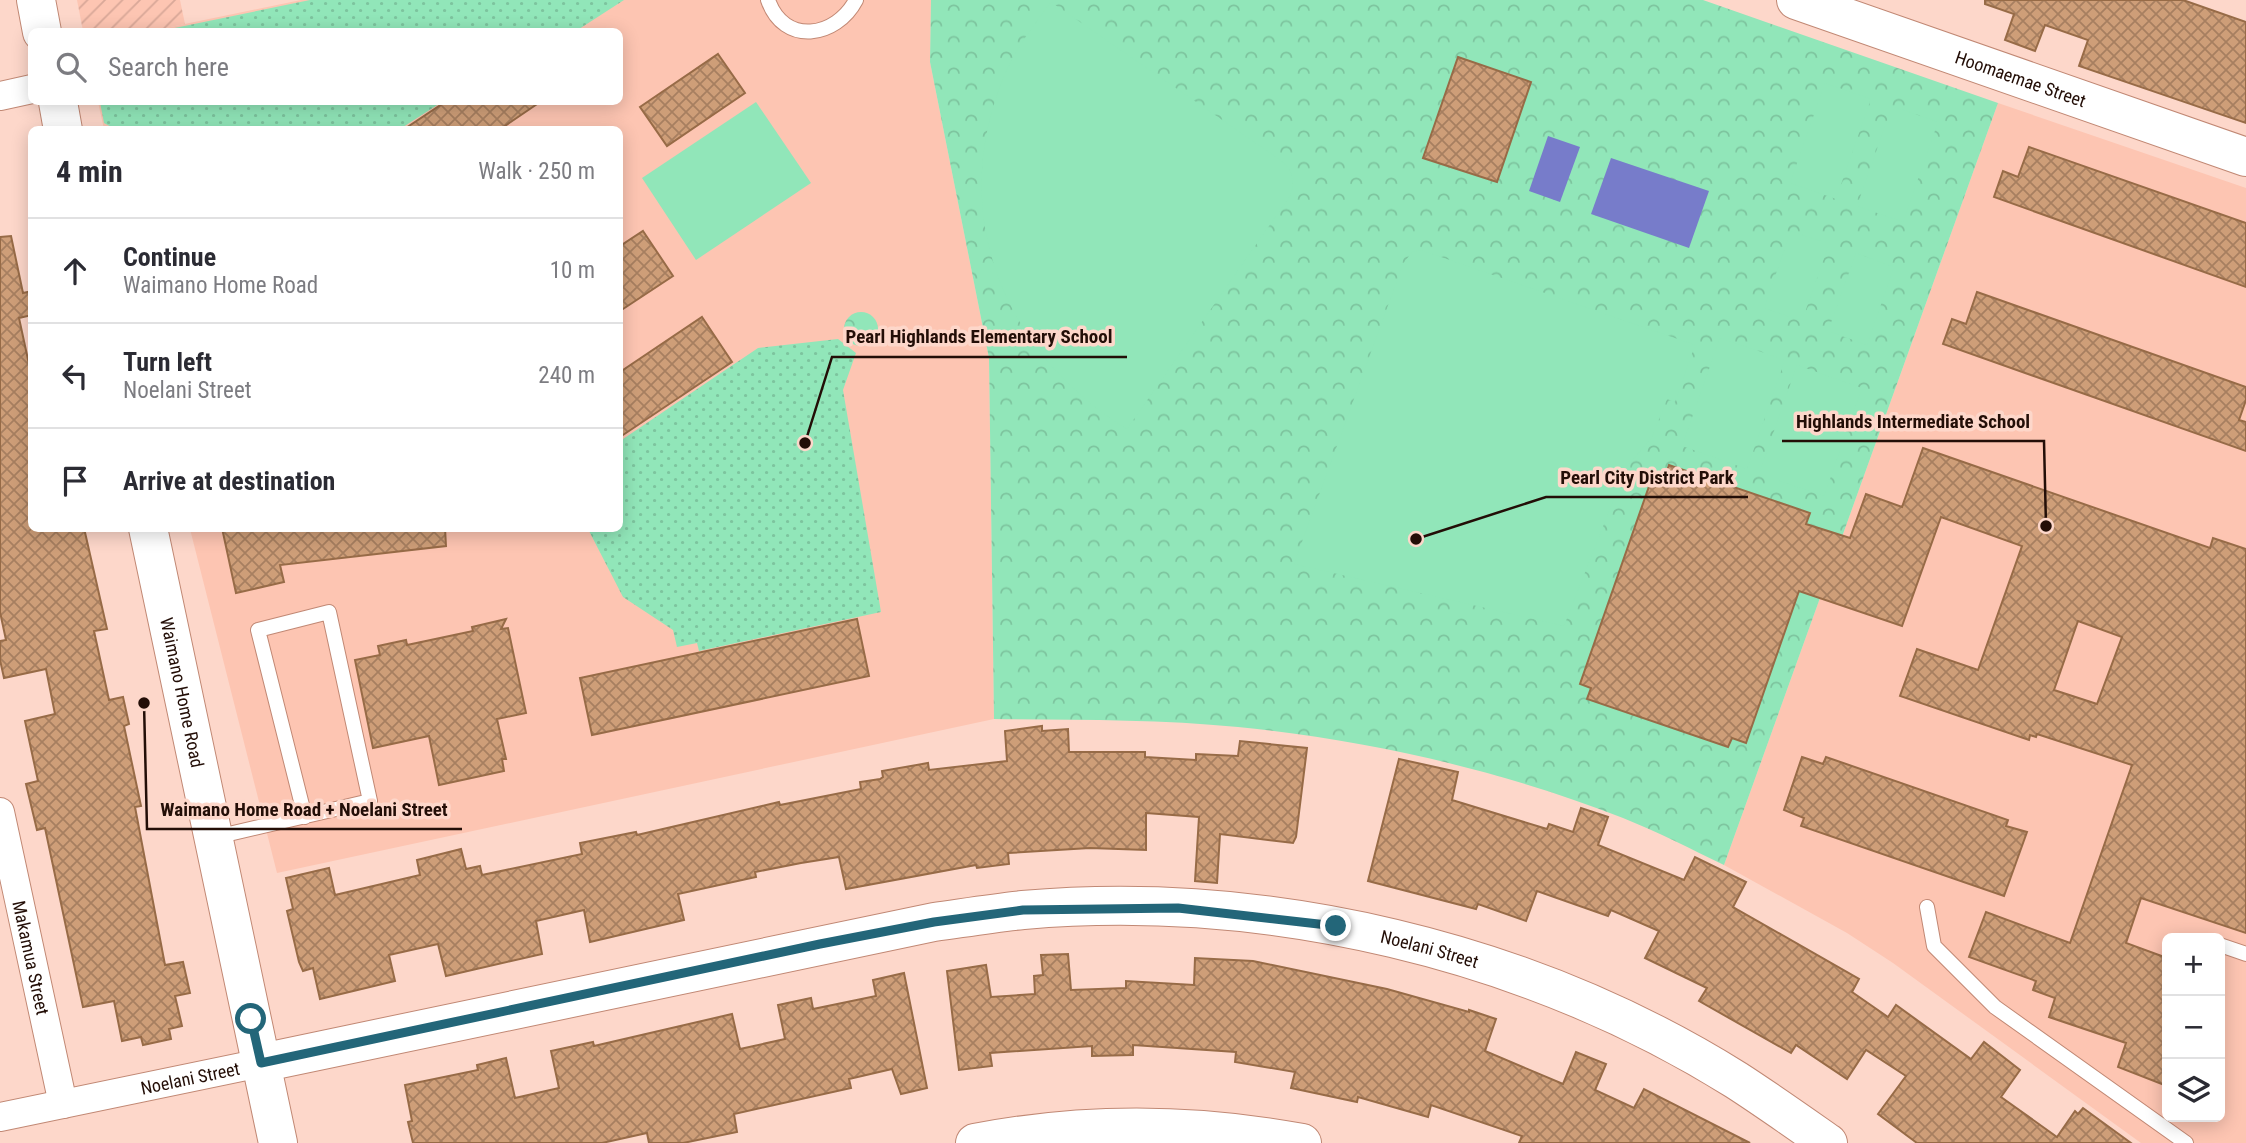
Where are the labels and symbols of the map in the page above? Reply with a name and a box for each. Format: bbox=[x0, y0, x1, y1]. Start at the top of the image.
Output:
street label: Hoomaemae Street bbox=[1953, 46, 2089, 111]
callout: Pearl Highlands Elementary School bbox=[832, 317, 1127, 357]
text: Pearl Highlands Elementary School bbox=[846, 325, 1112, 348]
callout: Highlands Intermediate School bbox=[1782, 401, 2044, 441]
text: Highlands Intermediate School bbox=[1796, 410, 2030, 433]
callout: Pearl City District Park bbox=[1546, 457, 1748, 497]
text: Pearl City District Park bbox=[1560, 466, 1735, 489]
street label: Waimano Home Road bbox=[157, 615, 209, 769]
callout: Waimano Home Road + Noelani Street bbox=[147, 789, 462, 829]
text: Waimano Home Road + Noelani Street bbox=[160, 798, 448, 821]
street label: Makamua Street bbox=[9, 899, 54, 1017]
route end bbox=[1320, 910, 1351, 941]
street label: Noelani Street bbox=[1379, 925, 1481, 972]
route start bbox=[235, 1003, 266, 1034]
street label: Noelani Street bbox=[139, 1057, 241, 1098]

